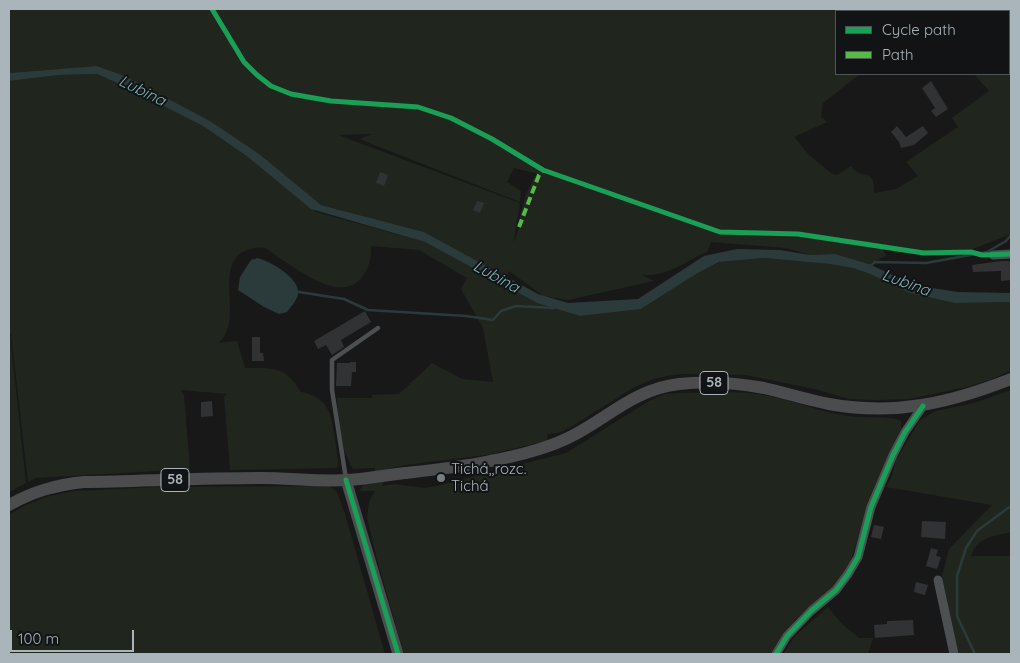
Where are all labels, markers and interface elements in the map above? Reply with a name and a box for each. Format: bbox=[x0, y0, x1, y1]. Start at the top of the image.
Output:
legend bbox=[835, 10, 1010, 75]
text: Cycle path bbox=[882, 20, 956, 39]
text: Path bbox=[882, 45, 914, 64]
water label: Lubina bbox=[115, 71, 169, 111]
water label: Lubina bbox=[470, 257, 522, 297]
water label: Lubina bbox=[879, 265, 933, 301]
road number: 58 bbox=[700, 372, 728, 394]
place label: Tichá,,rozc. Tichá bbox=[451, 460, 526, 495]
road number: 58 bbox=[161, 468, 189, 492]
marker: Tichá,,rozc. Tichá bbox=[435, 472, 447, 484]
scale bar bbox=[12, 620, 136, 652]
text: 100 m bbox=[18, 629, 59, 648]

